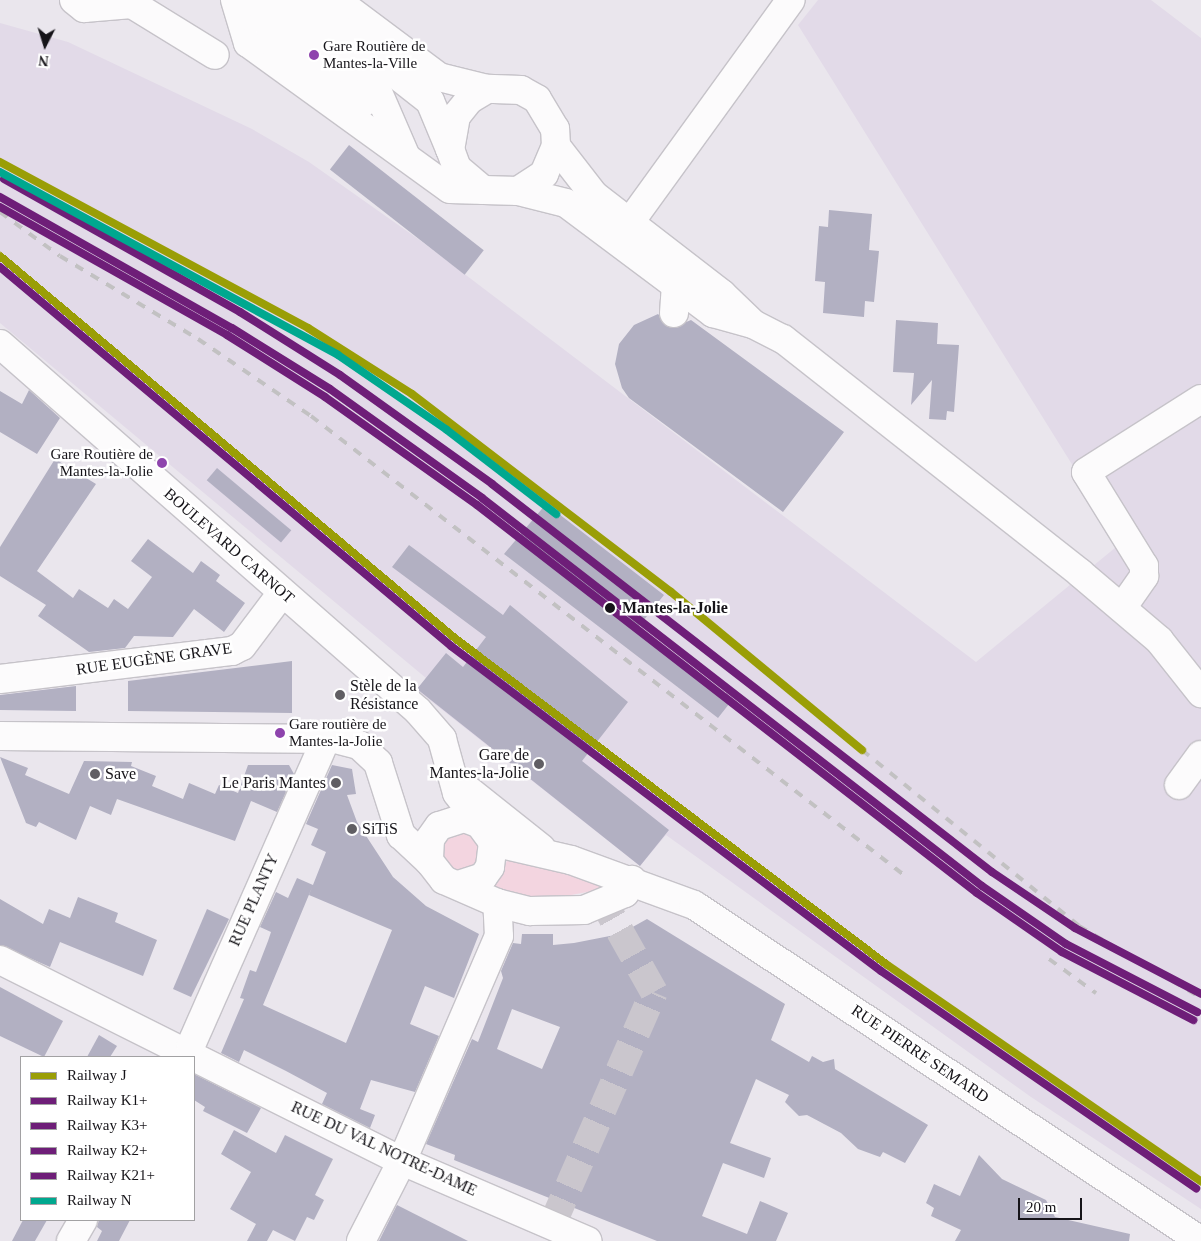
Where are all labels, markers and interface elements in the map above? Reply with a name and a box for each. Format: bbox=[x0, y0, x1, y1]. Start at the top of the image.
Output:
north arrow bbox=[20, 20, 70, 70]
place label: Gare Routière de Mantes-la-Ville bbox=[323, 37, 425, 72]
marker: Gare Routière de Mantes-la-Ville bbox=[309, 50, 319, 60]
text: N bbox=[38, 53, 49, 68]
place label: Gare Routière de Mantes-la-Jolie bbox=[51, 445, 153, 480]
marker: Gare Routière de Mantes-la-Jolie bbox=[157, 458, 167, 468]
street label: BOULEVARD CARNOT bbox=[160, 484, 298, 608]
place label: Mantes-la-Jolie bbox=[622, 598, 728, 618]
marker: Mantes-la-Jolie bbox=[601, 599, 619, 617]
street label: RUE EUGÈNE GRAVE bbox=[75, 639, 233, 679]
place label: Stèle de la Résistance bbox=[350, 676, 418, 714]
marker: Stèle de la Résistance bbox=[334, 689, 346, 701]
place label: Gare routière de Mantes-la-Jolie bbox=[289, 715, 386, 750]
marker: Gare routière de Mantes-la-Jolie bbox=[275, 728, 285, 738]
place label: Gare de Mantes-la-Jolie bbox=[429, 745, 529, 783]
marker: Gare de Mantes-la-Jolie bbox=[533, 758, 545, 770]
place label: Save bbox=[105, 764, 136, 784]
marker: Save bbox=[89, 768, 101, 780]
place label: Le Paris Mantes bbox=[222, 773, 326, 793]
marker: Le Paris Mantes bbox=[330, 777, 342, 789]
place label: SiTiS bbox=[362, 819, 398, 839]
marker: SiTiS bbox=[346, 823, 358, 835]
street label: RUE PLANTY bbox=[225, 851, 283, 949]
street label: RUE PIERRE SEMARD bbox=[848, 1001, 992, 1107]
legend bbox=[20, 1056, 195, 1221]
text: Railway J bbox=[67, 1067, 127, 1083]
text: Railway K1+ bbox=[67, 1092, 148, 1108]
street label: RUE DU VAL NOTRE-DAME bbox=[288, 1097, 480, 1201]
text: Railway K3+ bbox=[67, 1117, 148, 1133]
text: Railway K2+ bbox=[67, 1142, 148, 1158]
text: Railway K21+ bbox=[67, 1167, 155, 1183]
scale bar bbox=[1021, 1188, 1085, 1220]
text: Railway N bbox=[67, 1192, 132, 1208]
text: 20 m bbox=[1026, 1199, 1056, 1215]

